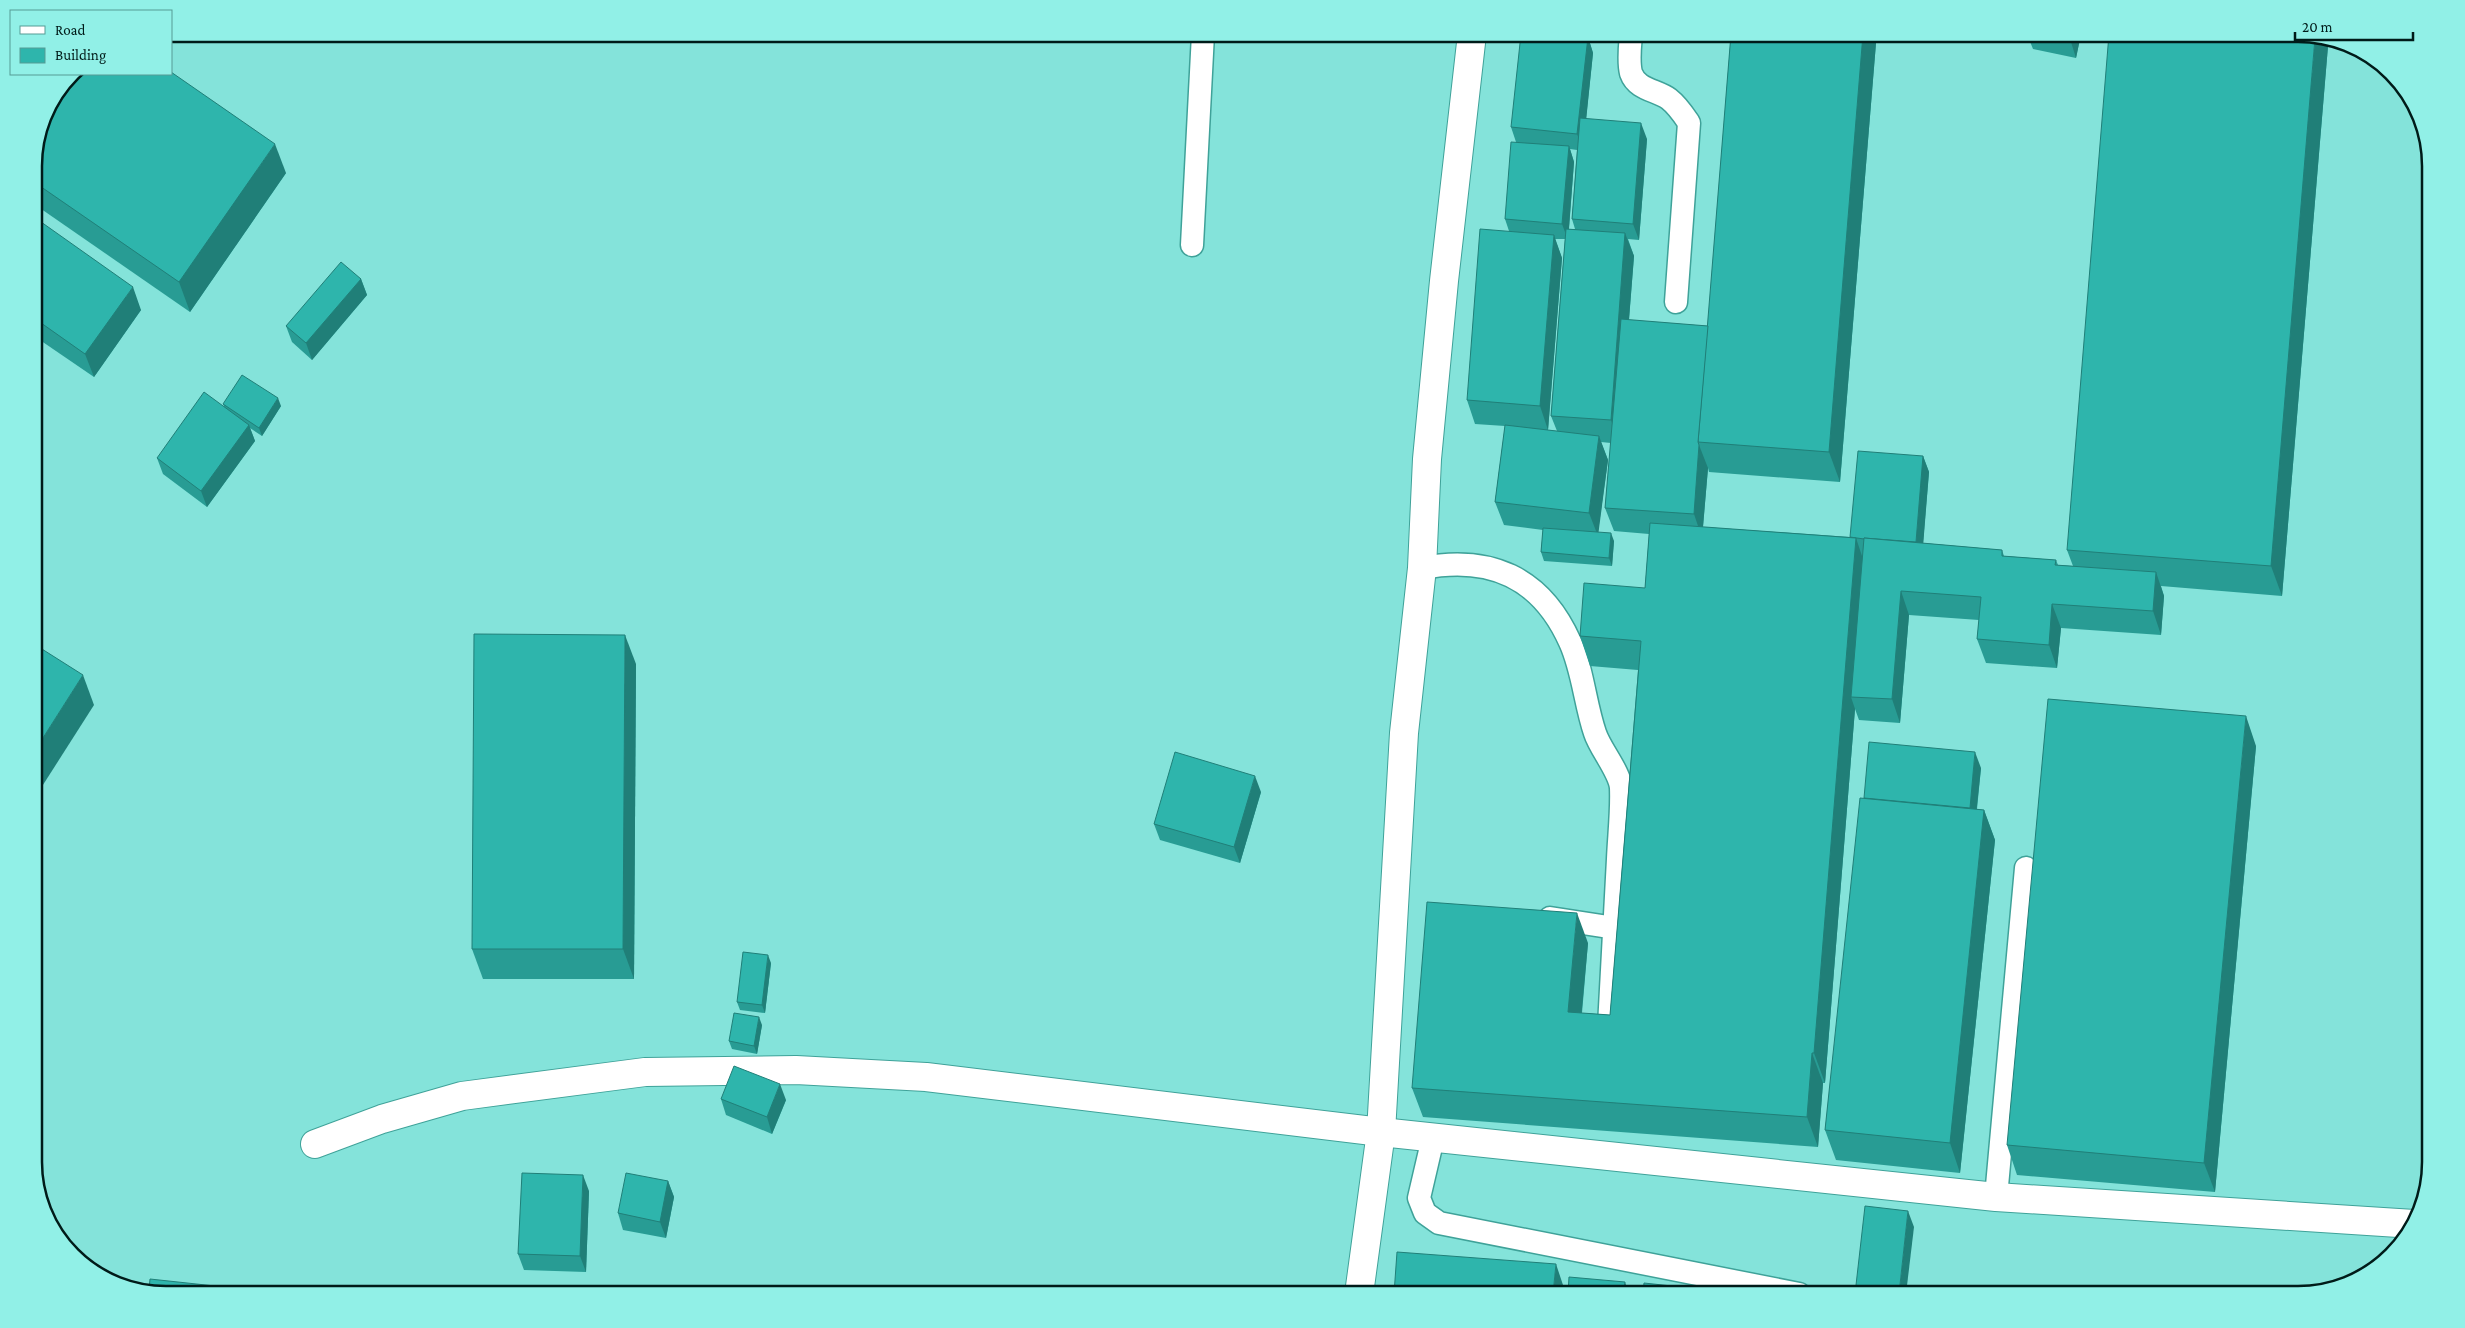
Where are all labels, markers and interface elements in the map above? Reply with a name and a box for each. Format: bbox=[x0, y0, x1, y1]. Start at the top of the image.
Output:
legend bbox=[10, 10, 172, 75]
scale bar bbox=[2295, 10, 2412, 42]
text: 20 m bbox=[2302, 19, 2333, 35]
text: Road bbox=[55, 22, 86, 38]
text: Building bbox=[55, 47, 106, 64]

